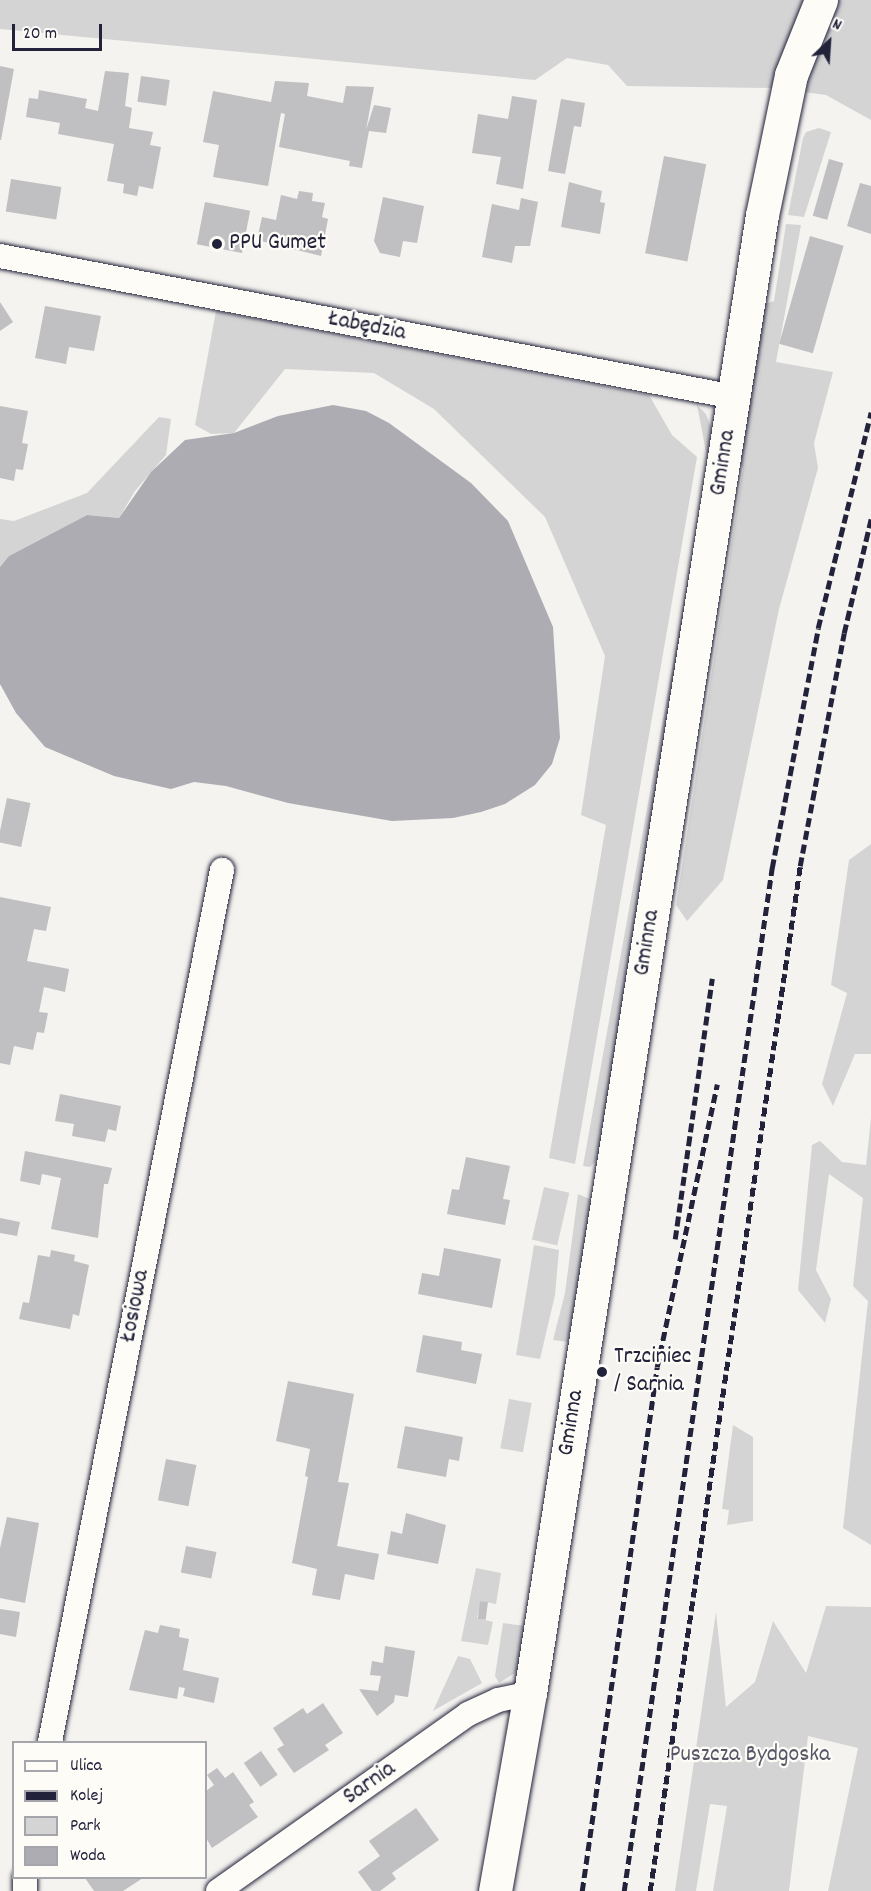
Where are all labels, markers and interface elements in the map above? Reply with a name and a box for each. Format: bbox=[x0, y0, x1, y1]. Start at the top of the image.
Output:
scale bar bbox=[15, 12, 105, 50]
north arrow bbox=[799, 12, 859, 72]
text: N bbox=[828, 13, 845, 37]
text: 20 m bbox=[23, 22, 57, 47]
place label: PPU Gumet bbox=[229, 230, 326, 258]
marker: PPU Gumet bbox=[210, 237, 224, 251]
street label: Łabędzia bbox=[326, 305, 408, 349]
street label: Gminna bbox=[705, 428, 743, 498]
street label: Gminna bbox=[629, 908, 667, 978]
street label: Łosiowa bbox=[115, 1268, 157, 1344]
place label: Trzciniec / Sarnia bbox=[614, 1344, 691, 1400]
marker: Trzciniec / Sarnia bbox=[595, 1365, 609, 1379]
street label: Gminna bbox=[553, 1388, 591, 1458]
legend bbox=[12, 1741, 207, 1879]
park label: Puszcza Bydgoska bbox=[670, 1742, 830, 1770]
text: Ulica bbox=[70, 1754, 102, 1779]
street label: Sarnia bbox=[338, 1756, 402, 1812]
text: Kolej bbox=[70, 1784, 103, 1809]
text: Park bbox=[70, 1814, 101, 1839]
text: Woda bbox=[70, 1844, 105, 1869]

